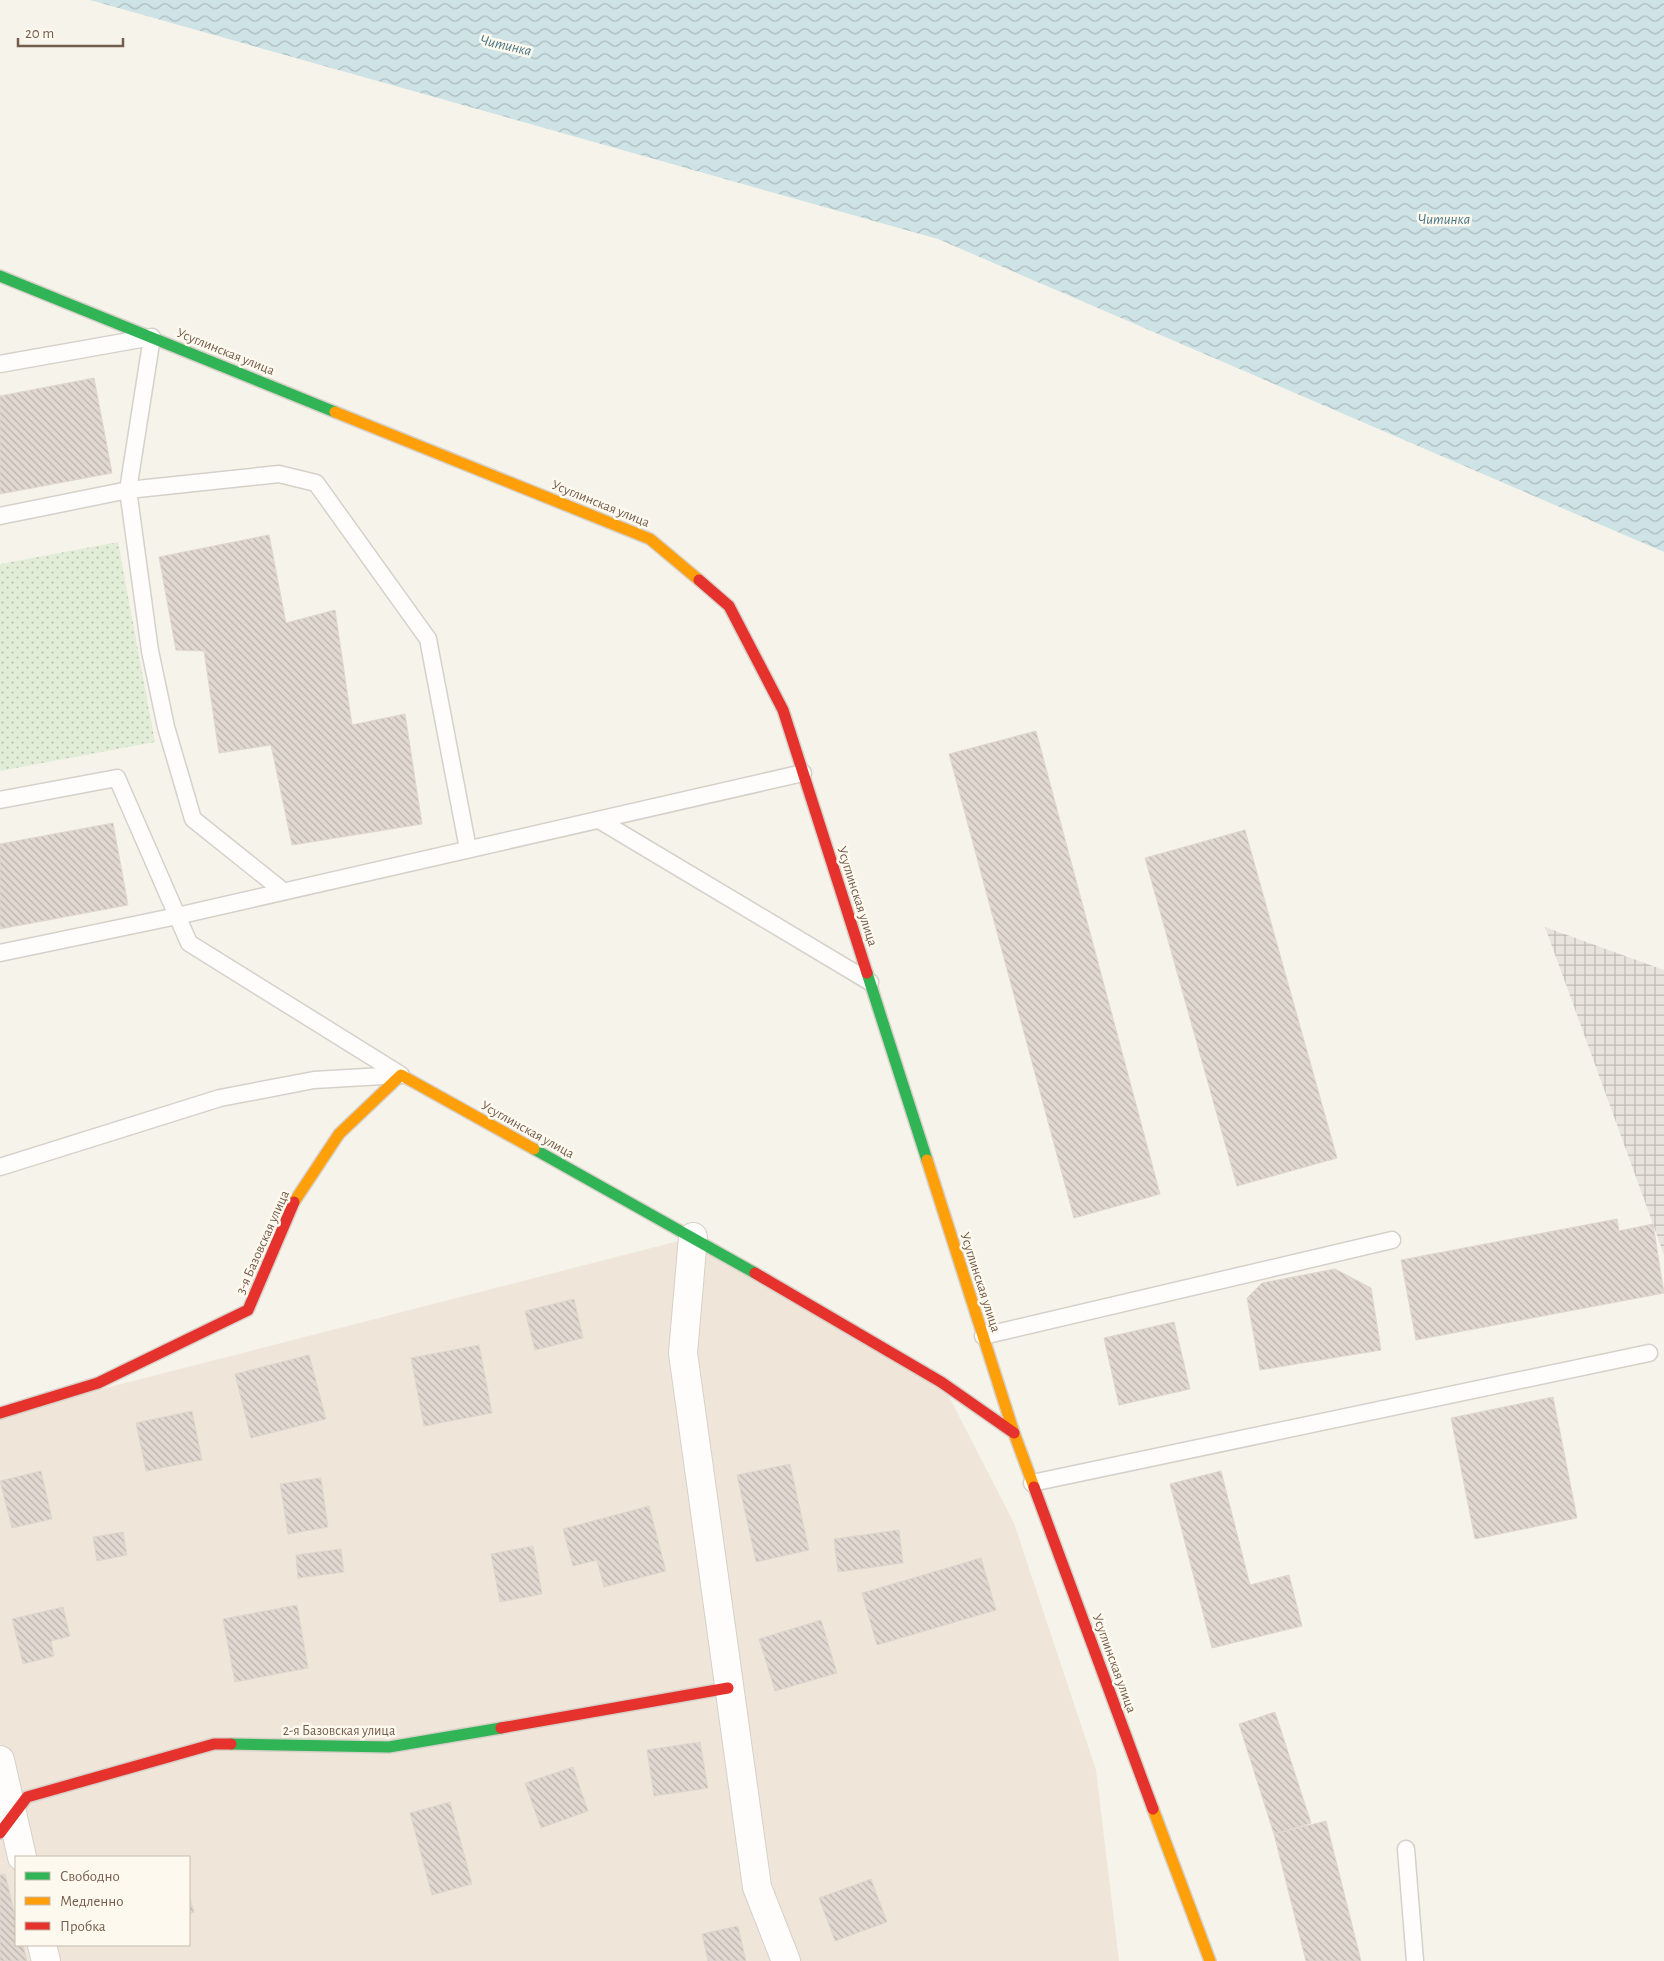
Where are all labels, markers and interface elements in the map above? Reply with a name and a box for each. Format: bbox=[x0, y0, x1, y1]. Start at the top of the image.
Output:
scale bar bbox=[18, 15, 122, 47]
text: 20 m bbox=[25, 26, 54, 41]
water label: Читинка bbox=[479, 32, 533, 59]
water label: Читинка bbox=[1418, 212, 1470, 227]
street label: Усуглинская улица bbox=[175, 326, 277, 378]
street label: Усуглинская улица bbox=[550, 478, 652, 530]
street label: Усуглинская улица bbox=[834, 845, 880, 949]
street label: Усуглинская улица bbox=[479, 1098, 577, 1162]
street label: 3-я Базовская улица bbox=[234, 1188, 292, 1296]
street label: Усуглинская улица bbox=[957, 1231, 1003, 1335]
street label: Усуглинская улица bbox=[1090, 1612, 1139, 1715]
street label: 2-я Базовская улица bbox=[283, 1724, 396, 1738]
legend bbox=[15, 1856, 190, 1946]
text: Свободно bbox=[60, 1869, 120, 1884]
text: Медленно bbox=[60, 1894, 124, 1909]
text: Пробка bbox=[60, 1919, 106, 1934]

